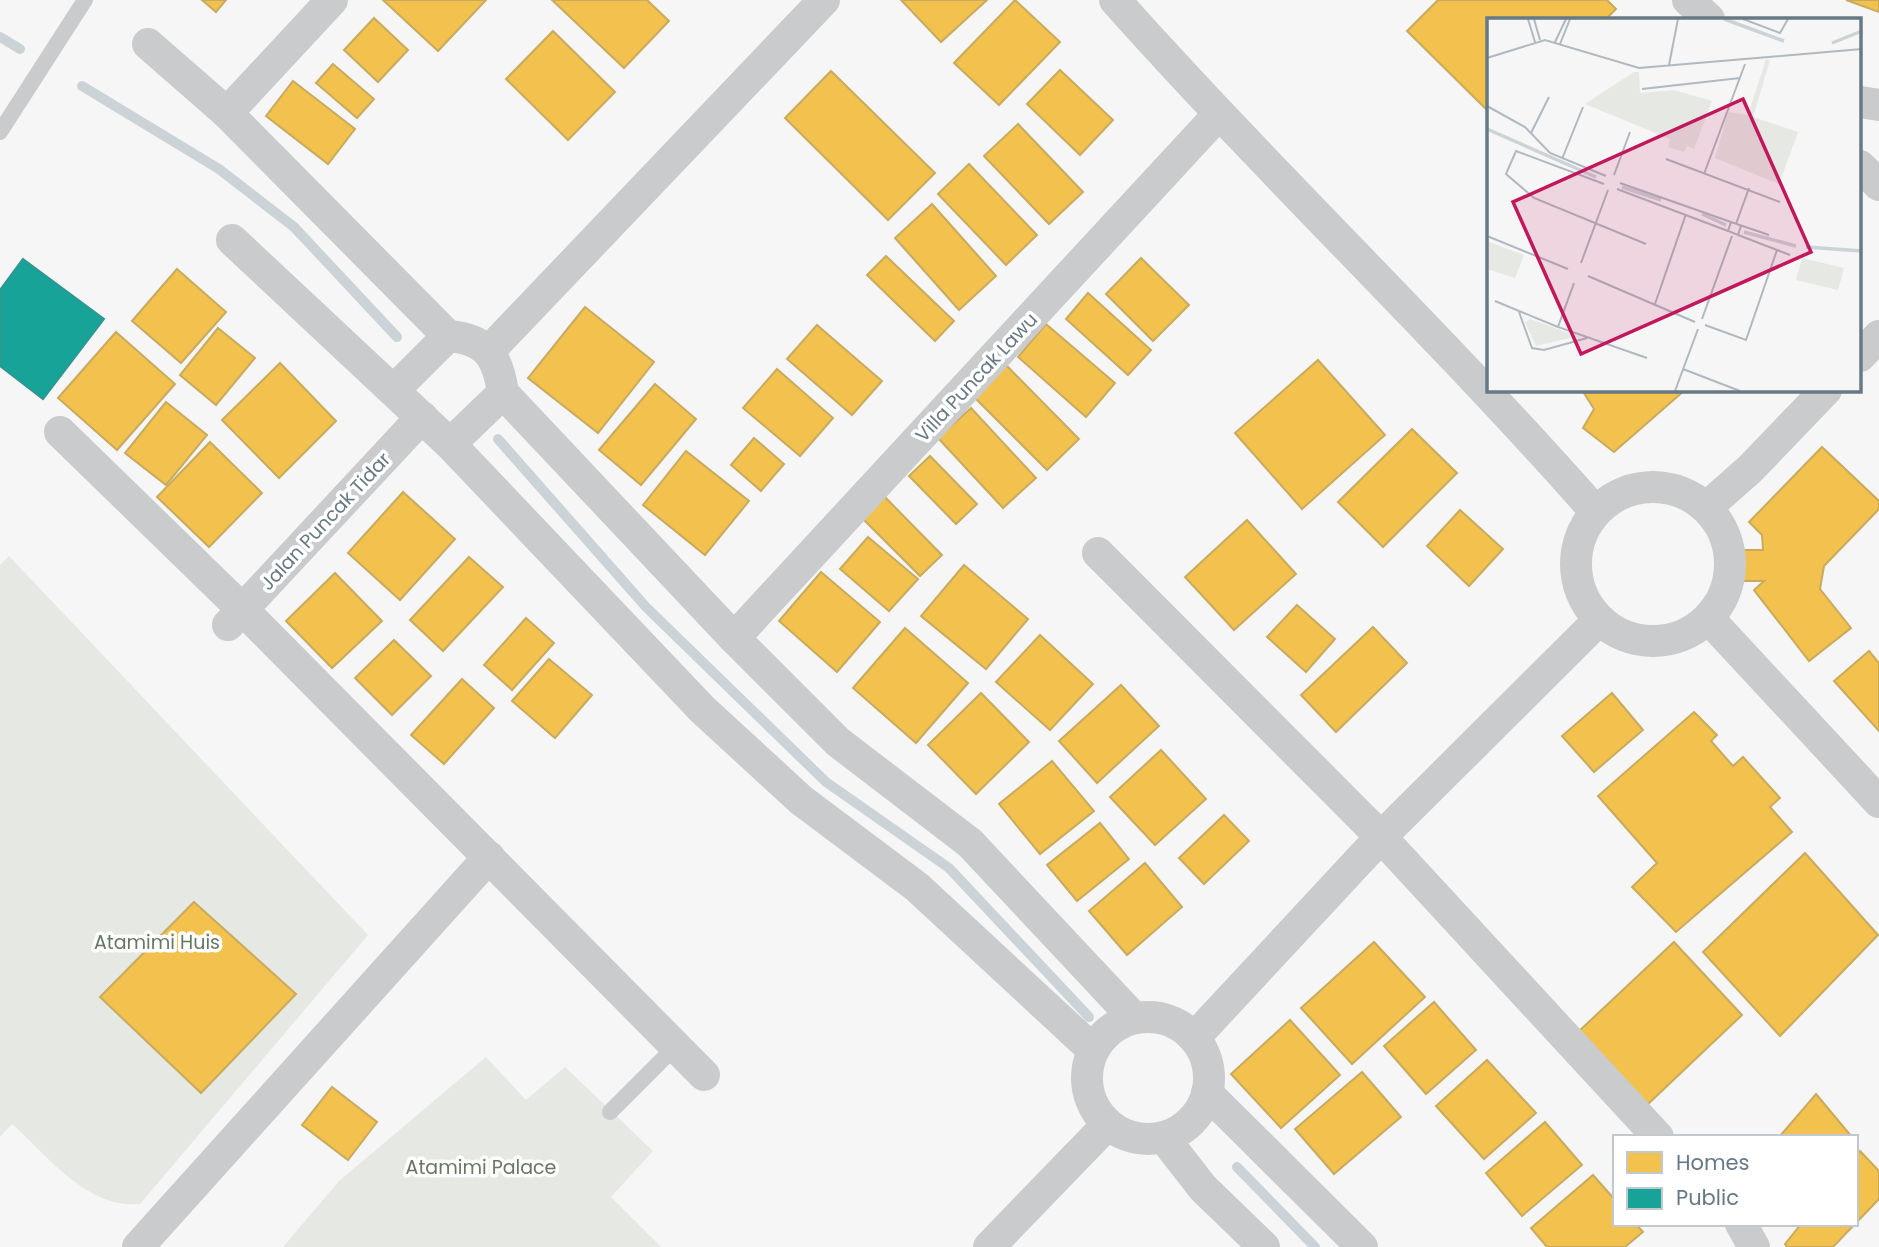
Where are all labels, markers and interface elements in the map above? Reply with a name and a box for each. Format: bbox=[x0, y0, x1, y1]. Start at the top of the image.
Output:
inset map bbox=[1487, 18, 1862, 392]
street label: Villa Puncak Lawu bbox=[909, 307, 1044, 448]
street label: Jalan Puncak Tidar bbox=[254, 446, 397, 596]
park label: Atamimi Huis bbox=[94, 929, 220, 956]
legend bbox=[1613, 1135, 1858, 1226]
text: Homes bbox=[1676, 1148, 1750, 1177]
park label: Atamimi Palace bbox=[406, 1154, 556, 1181]
text: Public bbox=[1676, 1183, 1739, 1212]

